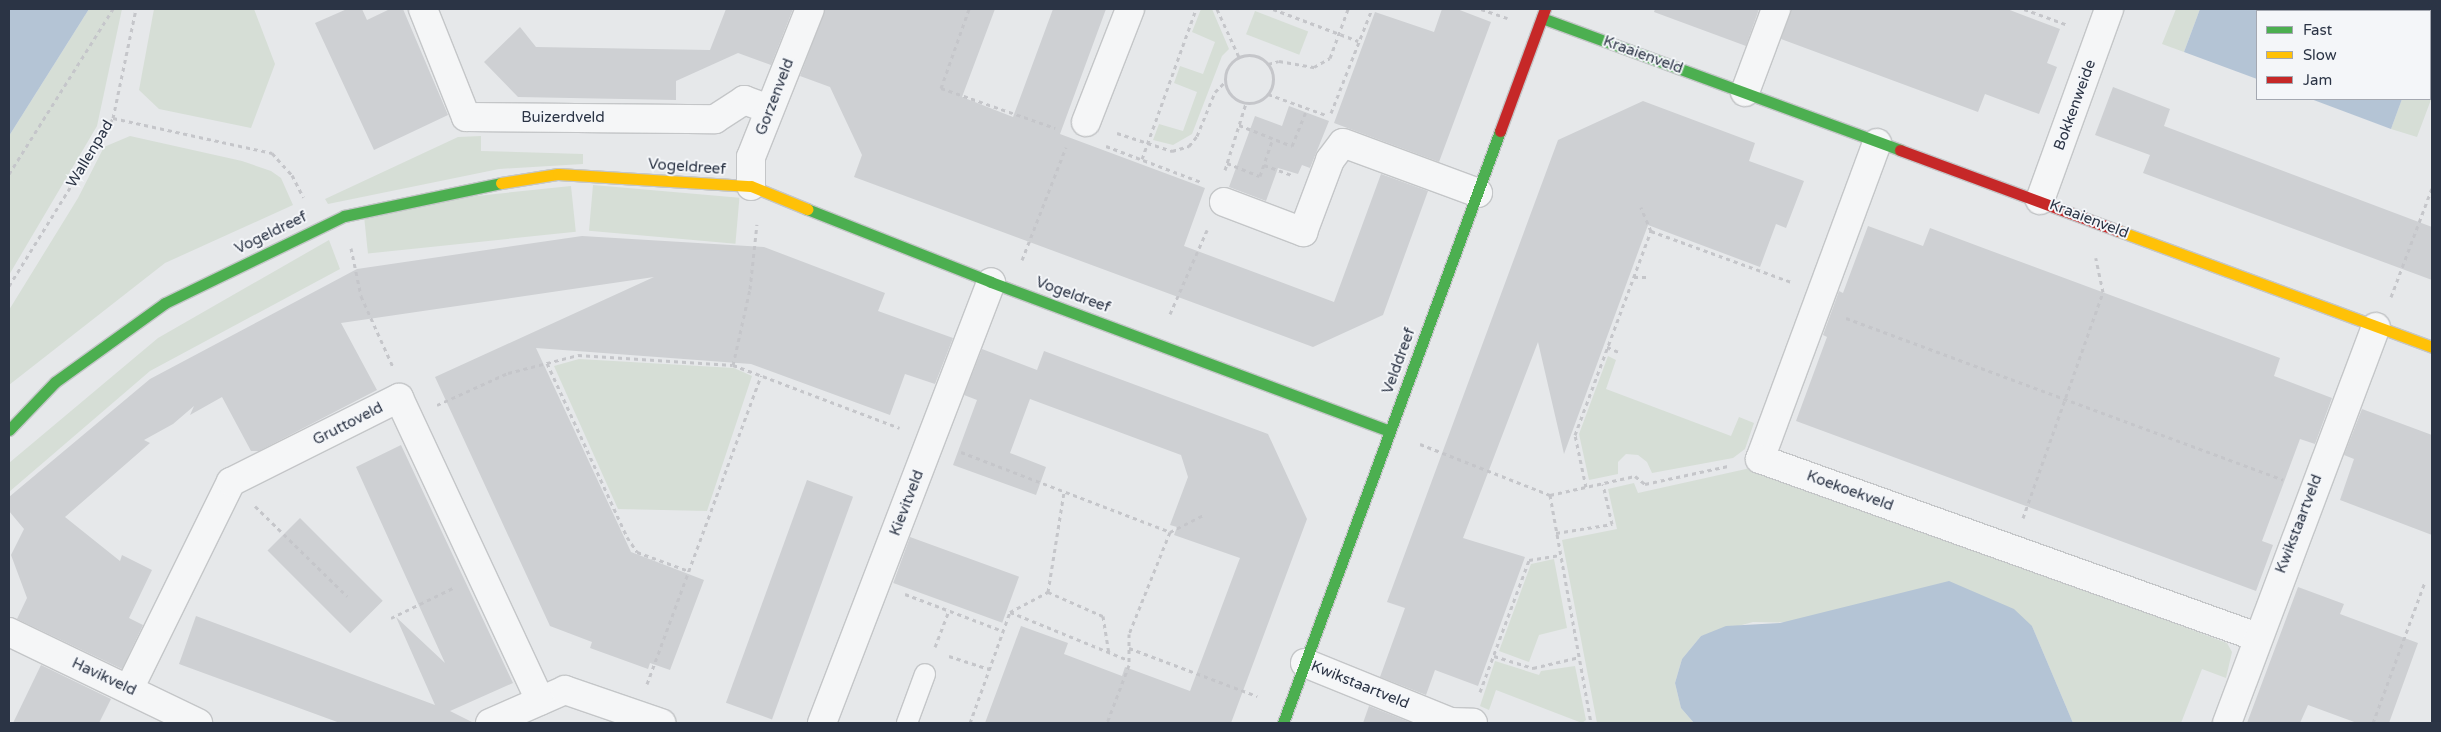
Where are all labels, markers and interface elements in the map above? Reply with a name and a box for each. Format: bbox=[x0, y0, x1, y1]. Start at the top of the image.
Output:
legend bbox=[2256, 10, 2431, 100]
text: Fast bbox=[2303, 21, 2332, 39]
street label: Kraaienveld bbox=[1601, 32, 1685, 78]
text: Slow bbox=[2303, 46, 2337, 64]
street label: Gorzenveld bbox=[752, 56, 798, 138]
street label: Bokkenweide bbox=[2050, 57, 2100, 153]
text: Jam bbox=[2303, 71, 2332, 89]
street label: Buizerdveld bbox=[521, 109, 605, 127]
street label: Wallenpad bbox=[63, 117, 117, 191]
street label: Vogeldreef bbox=[647, 155, 727, 179]
street label: Kraaienveld bbox=[2047, 196, 2131, 242]
street label: Vogeldreef bbox=[232, 208, 310, 258]
street label: Vogeldreef bbox=[1033, 273, 1113, 317]
street label: Velddreef bbox=[1379, 326, 1419, 396]
street label: Gruttoveld bbox=[310, 399, 386, 449]
street label: Koekoekveld bbox=[1804, 467, 1896, 515]
street label: Kievitveld bbox=[886, 468, 928, 538]
street label: Kwikstaartveld bbox=[2272, 472, 2326, 576]
street label: Havikveld bbox=[69, 654, 139, 700]
street label: Kwikstaartveld bbox=[1308, 657, 1412, 713]

